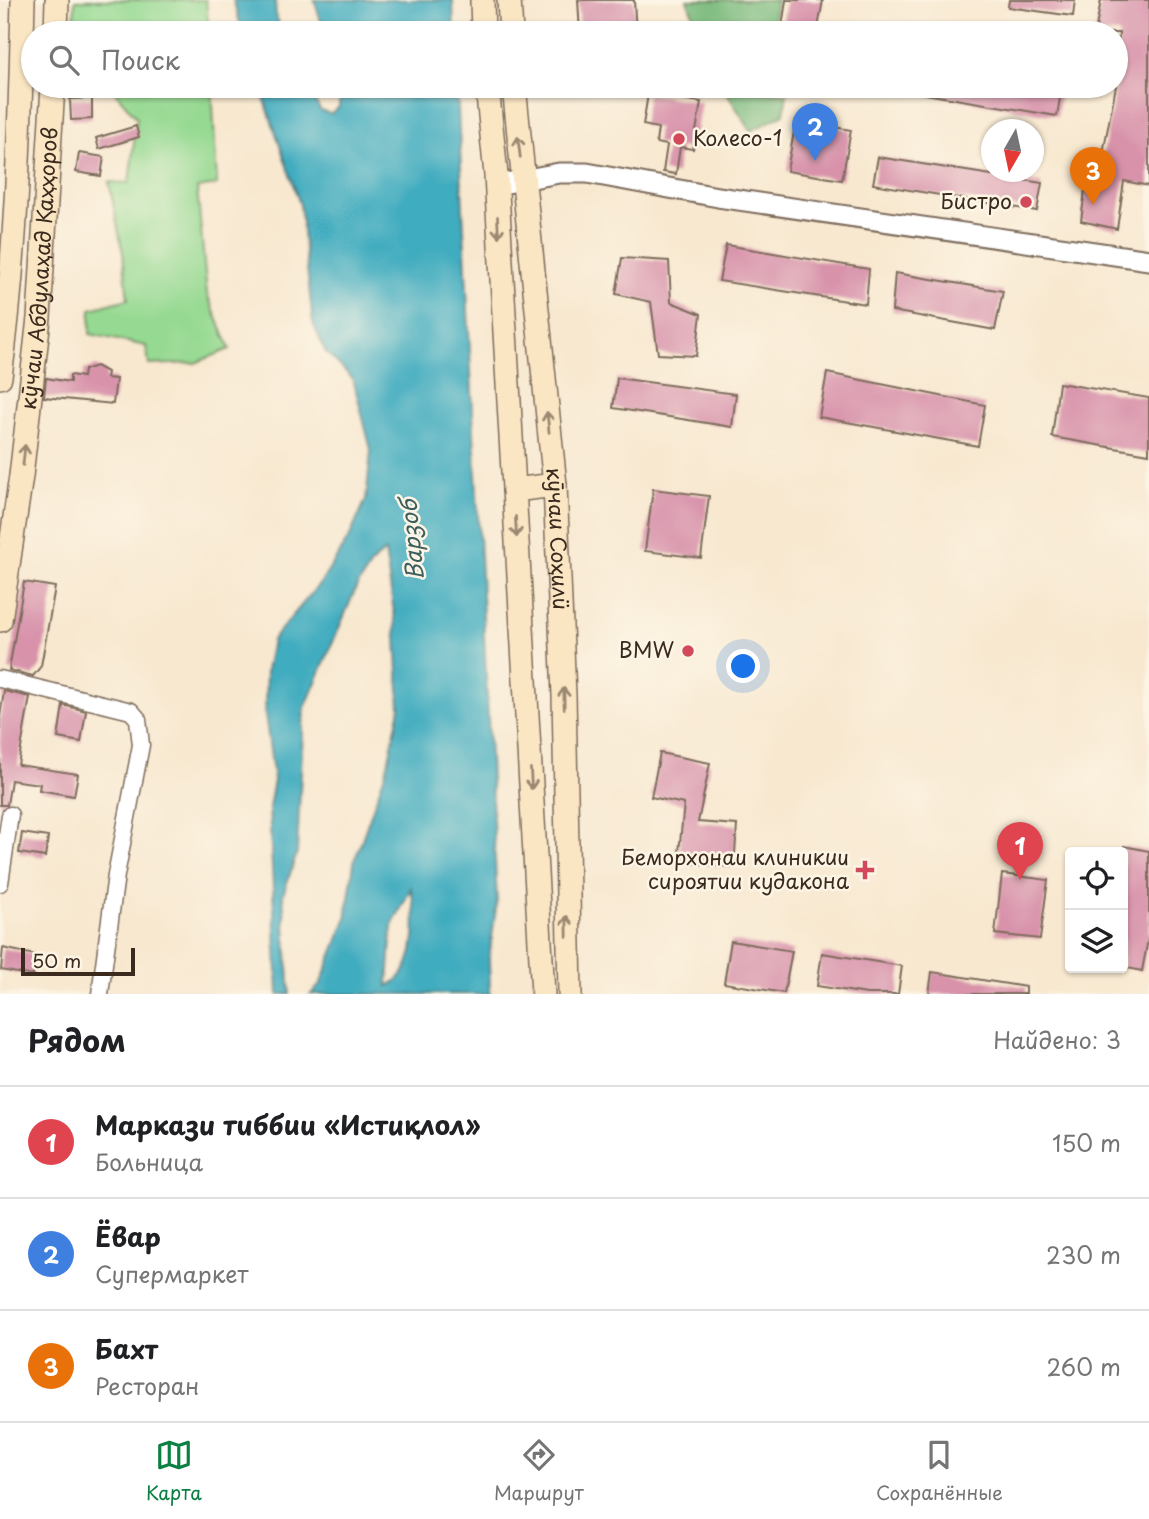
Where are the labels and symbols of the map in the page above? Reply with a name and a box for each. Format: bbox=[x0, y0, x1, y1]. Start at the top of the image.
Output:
pin: 2 bbox=[792, 103, 838, 161]
north arrow bbox=[981, 119, 1044, 182]
place label: Колесо-1 bbox=[693, 121, 782, 153]
street label: кӯчаи Абдулаҳад Қаҳҳоров bbox=[11, 126, 64, 411]
marker: Колесо-1 bbox=[671, 131, 687, 147]
one-way arrow bbox=[512, 137, 525, 159]
pin: 3 bbox=[1070, 147, 1116, 205]
place label: Бистро bbox=[940, 184, 1012, 216]
marker: Бистро bbox=[1018, 194, 1034, 210]
one-way arrow bbox=[492, 215, 505, 238]
one-way arrow bbox=[541, 412, 554, 434]
one-way arrow bbox=[17, 444, 30, 467]
street label: кӯчаи Соҳилӣ bbox=[539, 466, 578, 611]
water label: Варзоб bbox=[389, 494, 431, 582]
one-way arrow bbox=[510, 516, 523, 538]
place label: BMW bbox=[619, 633, 674, 665]
marker: BMW bbox=[680, 643, 696, 659]
your location bbox=[726, 649, 760, 683]
one-way arrow bbox=[557, 687, 571, 710]
one-way arrow bbox=[525, 767, 538, 790]
pin: 1 bbox=[997, 822, 1043, 880]
place label: Беморхонаи клиникии сироятии кудакона bbox=[621, 840, 849, 896]
marker: Беморхонаи клиникии сироятии кудакона bbox=[855, 860, 875, 880]
one-way arrow bbox=[560, 915, 574, 938]
scale bar bbox=[21, 945, 135, 977]

